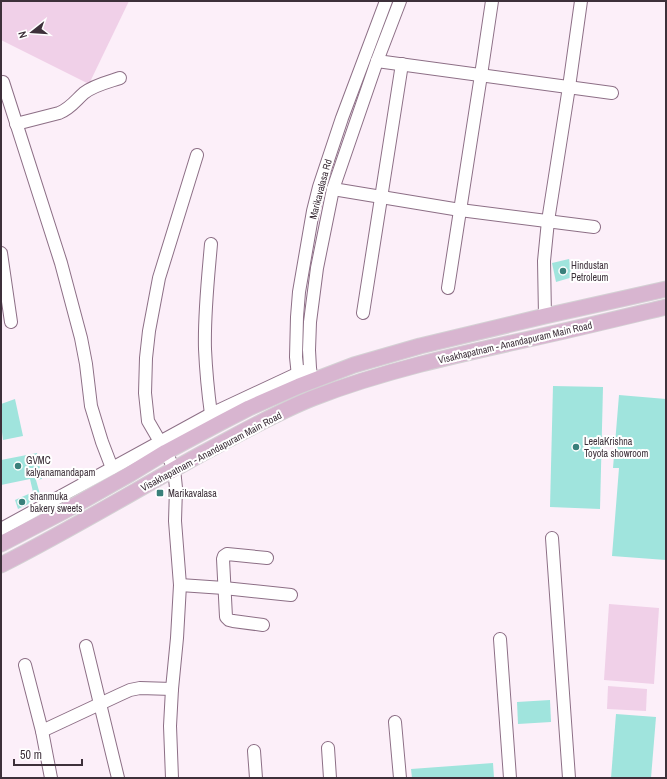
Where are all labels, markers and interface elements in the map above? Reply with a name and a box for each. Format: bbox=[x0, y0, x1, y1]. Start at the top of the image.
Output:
north arrow bbox=[12, 12, 52, 52]
text: N bbox=[15, 30, 30, 40]
street label: Marikavalasa Rd bbox=[306, 158, 335, 221]
place label: Hindustan Petroleum bbox=[571, 259, 609, 284]
marker: Hindustan Petroleum bbox=[558, 266, 568, 276]
street label: Visakhapatnam - Anandapuram Main Road bbox=[437, 318, 593, 367]
street label: Visakhapatnam - Anandapuram Main Road bbox=[139, 409, 284, 494]
place label: LeelaKrishna Toyota showroom bbox=[584, 435, 648, 460]
marker: LeelaKrishna Toyota showroom bbox=[571, 442, 581, 452]
place label: GVMC kalyanamandapam bbox=[26, 454, 95, 479]
marker: GVMC kalyanamandapam bbox=[13, 461, 23, 471]
place label: Marikavalasa bbox=[168, 487, 217, 500]
marker: Marikavalasa bbox=[155, 488, 165, 498]
place label: shanmuka bakery sweets bbox=[30, 490, 82, 515]
marker: shanmuka bakery sweets bbox=[17, 497, 27, 507]
scale bar bbox=[14, 741, 82, 767]
text: 50 m bbox=[20, 747, 42, 763]

